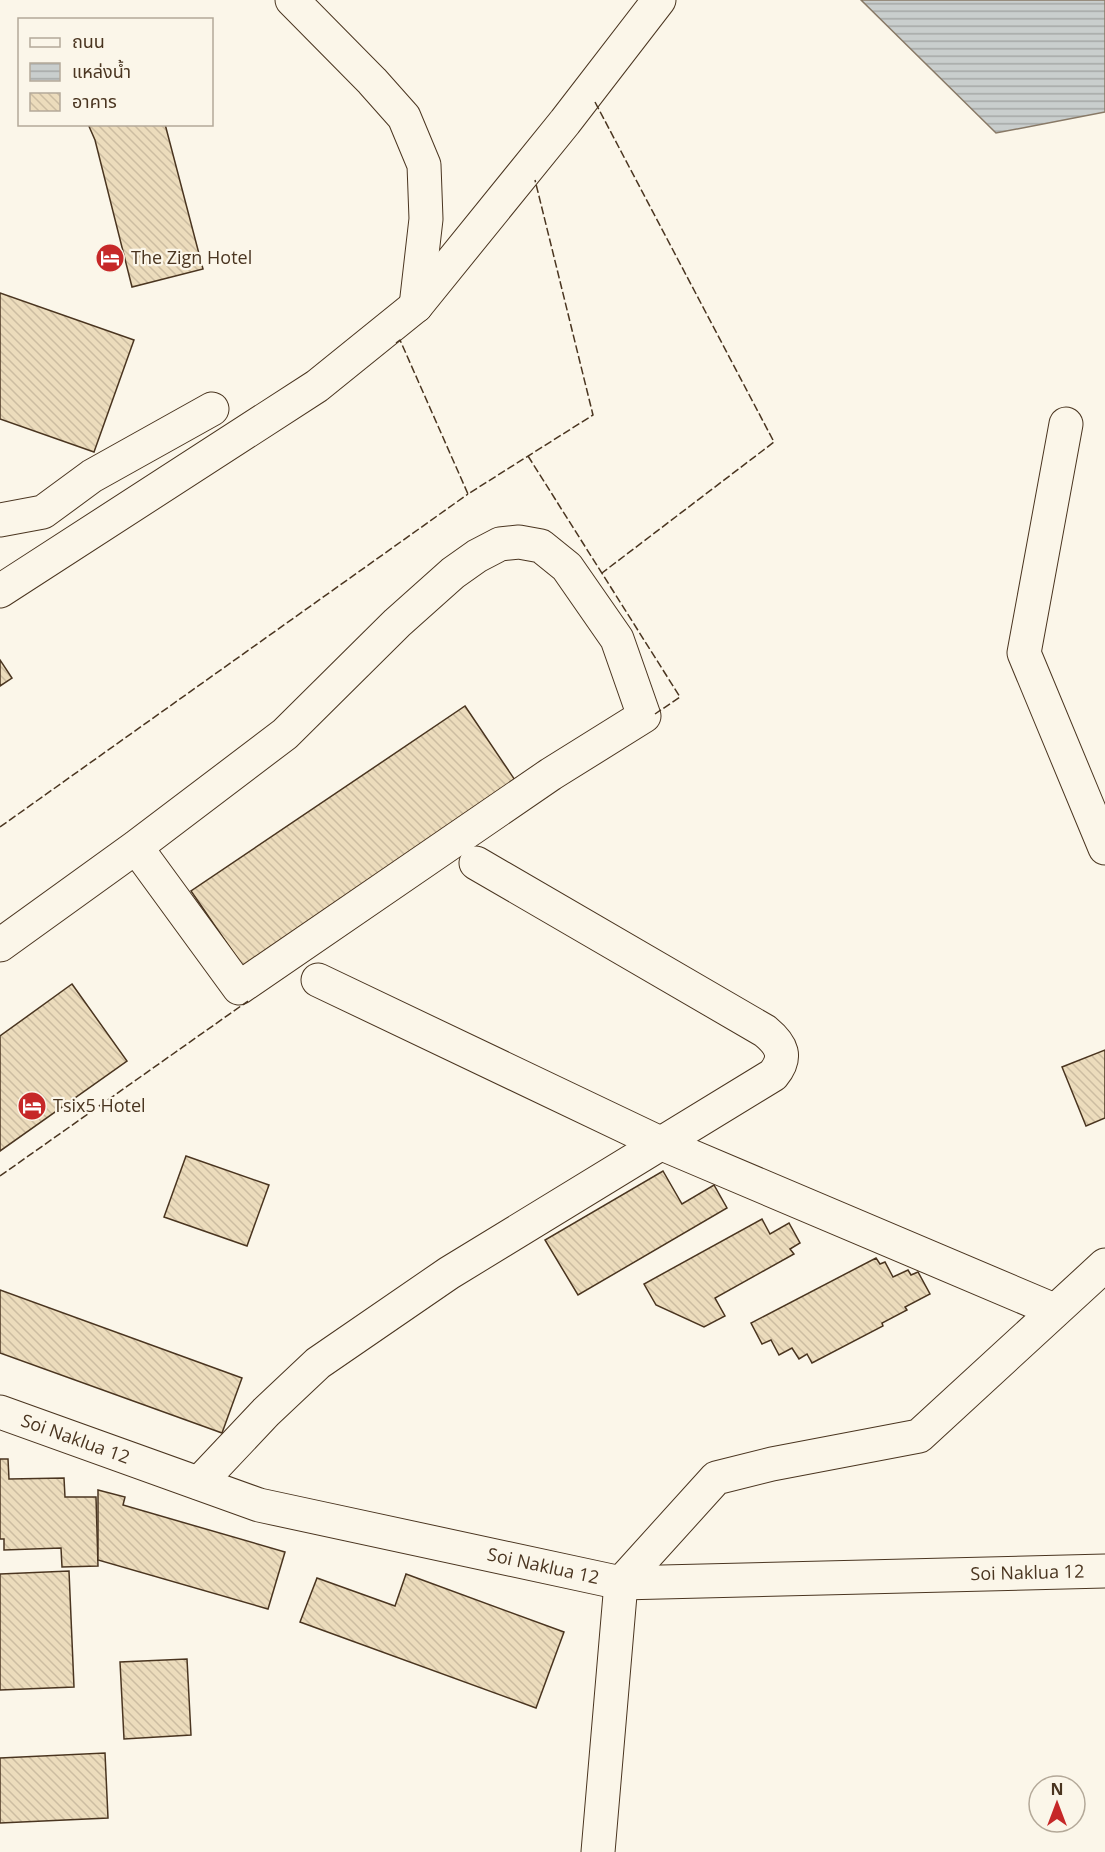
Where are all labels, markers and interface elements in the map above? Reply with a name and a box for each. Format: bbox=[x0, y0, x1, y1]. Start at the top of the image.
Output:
legend bbox=[18, 18, 213, 126]
text: ถนน bbox=[72, 29, 105, 53]
text: แหล่งน้ำ bbox=[72, 59, 131, 83]
text: อาคาร bbox=[72, 89, 117, 113]
hotel icon: The Zign Hotel bbox=[94, 242, 126, 274]
place label: The Zign Hotel bbox=[131, 245, 252, 269]
hotel icon: Tsix5 Hotel bbox=[16, 1090, 48, 1122]
place label: Tsix5 Hotel bbox=[53, 1093, 146, 1117]
street label: Soi Naklua 12 bbox=[18, 1408, 133, 1469]
street label: Soi Naklua 12 bbox=[485, 1542, 602, 1589]
street label: Soi Naklua 12 bbox=[970, 1559, 1085, 1585]
north arrow bbox=[1027, 1774, 1087, 1834]
text: N bbox=[1050, 1778, 1064, 1800]

